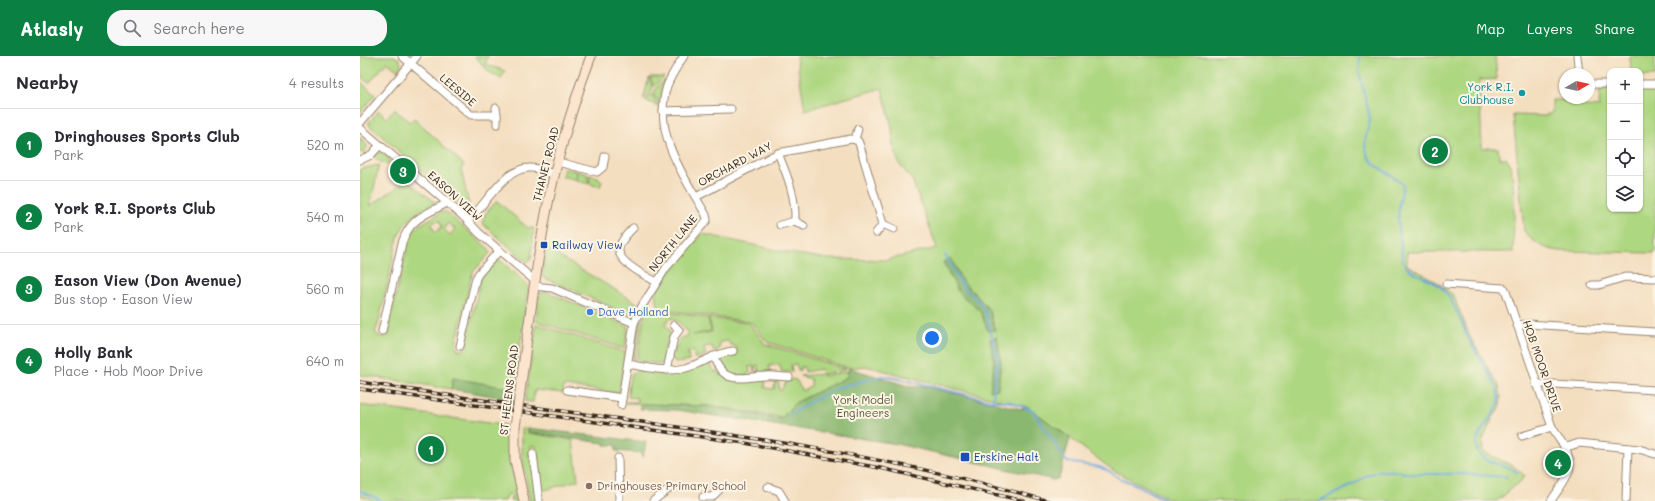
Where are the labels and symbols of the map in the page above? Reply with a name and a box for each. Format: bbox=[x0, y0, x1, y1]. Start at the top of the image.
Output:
north arrow bbox=[1559, 68, 1595, 104]
street label: LEESIDE bbox=[437, 70, 480, 109]
place label: York R.I. Clubhouse bbox=[1459, 79, 1514, 107]
marker: York R.I. Clubhouse bbox=[1517, 88, 1527, 98]
street label: THANET ROAD bbox=[529, 125, 562, 203]
pin: 2 bbox=[1422, 136, 1448, 166]
street label: ORCHARD WAY bbox=[695, 138, 774, 189]
pin: 3 bbox=[390, 156, 416, 186]
street label: EASON VIEW bbox=[425, 167, 486, 224]
street label: NORTH LANE bbox=[645, 211, 700, 274]
place label: Railway View bbox=[552, 237, 622, 252]
marker: Railway View bbox=[539, 240, 549, 250]
place label: Dave Holland bbox=[598, 304, 668, 319]
marker: Dave Holland bbox=[585, 307, 595, 317]
street label: HOB MOOR DRIVE bbox=[1520, 318, 1565, 414]
your location bbox=[922, 328, 942, 348]
street label: ST HELENS ROAD bbox=[496, 344, 521, 436]
park label: York Model Engineers bbox=[833, 392, 893, 420]
pin: 1 bbox=[418, 434, 444, 464]
pin: 4 bbox=[1545, 448, 1571, 478]
place label: Erskine Halt bbox=[974, 449, 1039, 464]
marker: Erskine Halt bbox=[959, 451, 971, 463]
place label: Dringhouses Primary School bbox=[597, 478, 746, 493]
marker: Dringhouses Primary School bbox=[584, 481, 594, 491]

